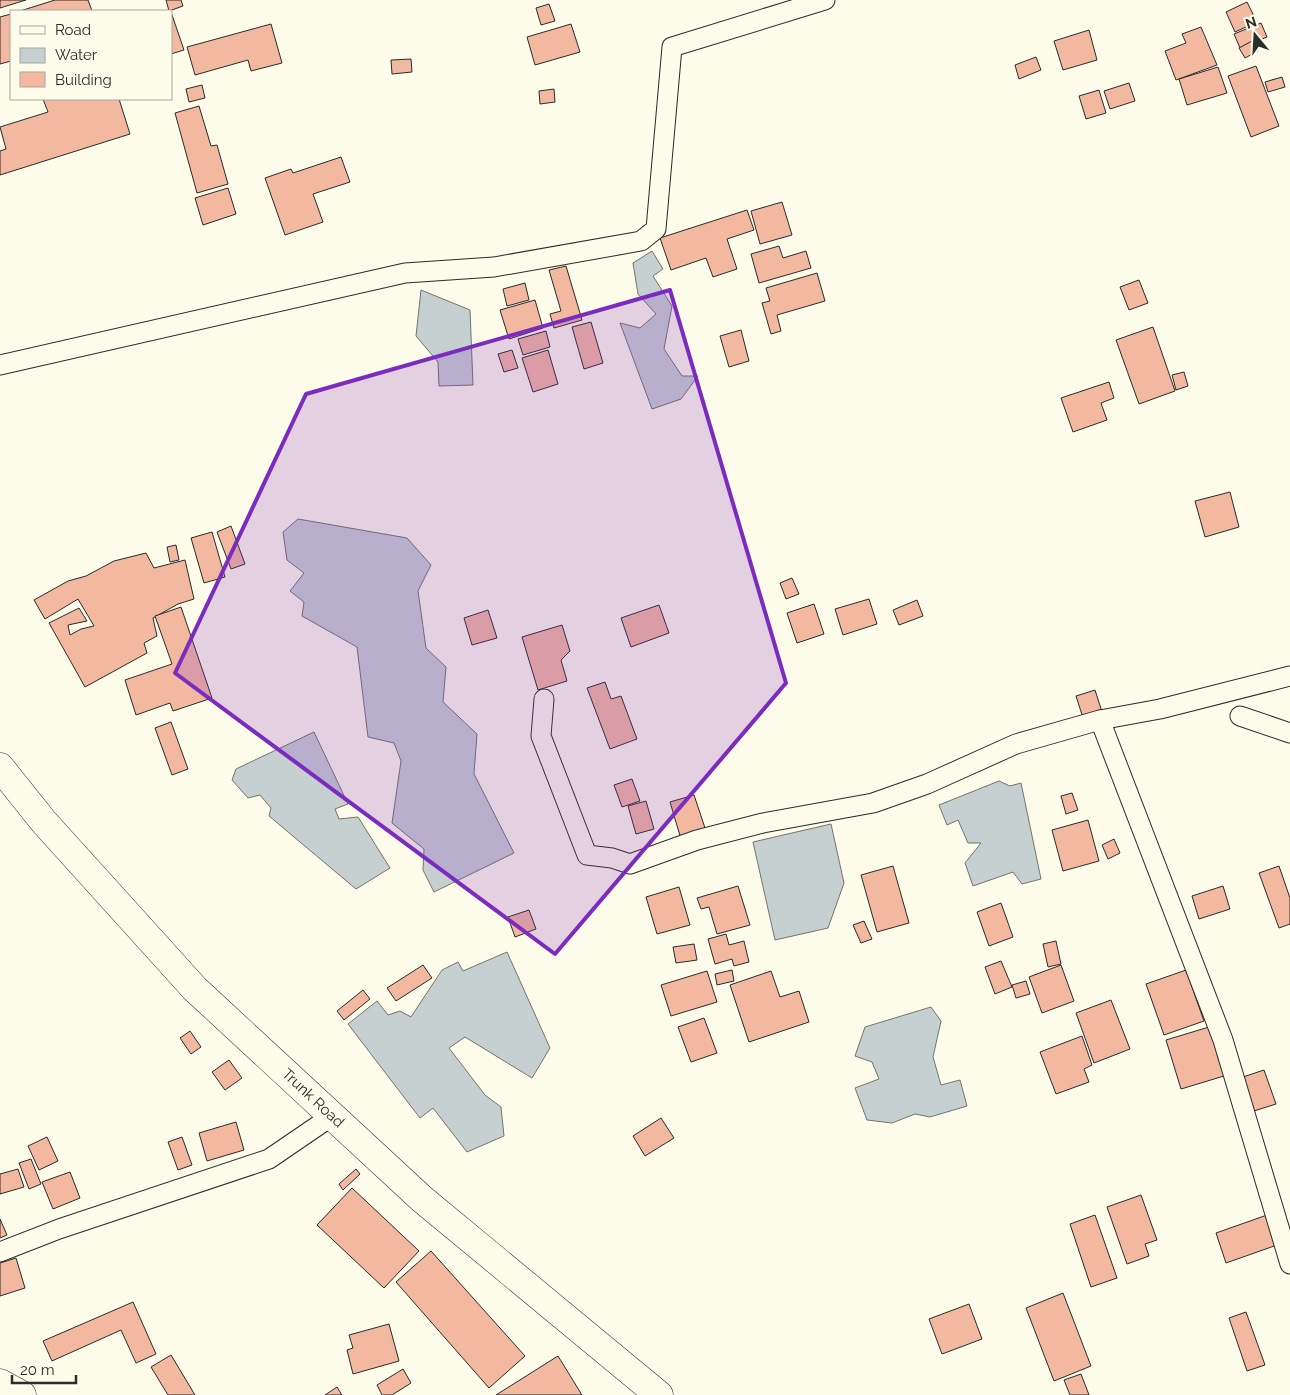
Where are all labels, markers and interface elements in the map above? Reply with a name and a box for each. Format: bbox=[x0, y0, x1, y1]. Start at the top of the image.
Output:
legend bbox=[10, 10, 172, 100]
north arrow bbox=[1230, 10, 1280, 60]
text: N bbox=[1243, 13, 1259, 32]
text: Road bbox=[55, 21, 91, 39]
text: Water bbox=[55, 46, 98, 64]
text: Building bbox=[55, 71, 112, 89]
street label: Trunk Road bbox=[278, 1065, 348, 1131]
scale bar bbox=[12, 1352, 76, 1384]
text: 20 m bbox=[20, 1361, 55, 1379]

